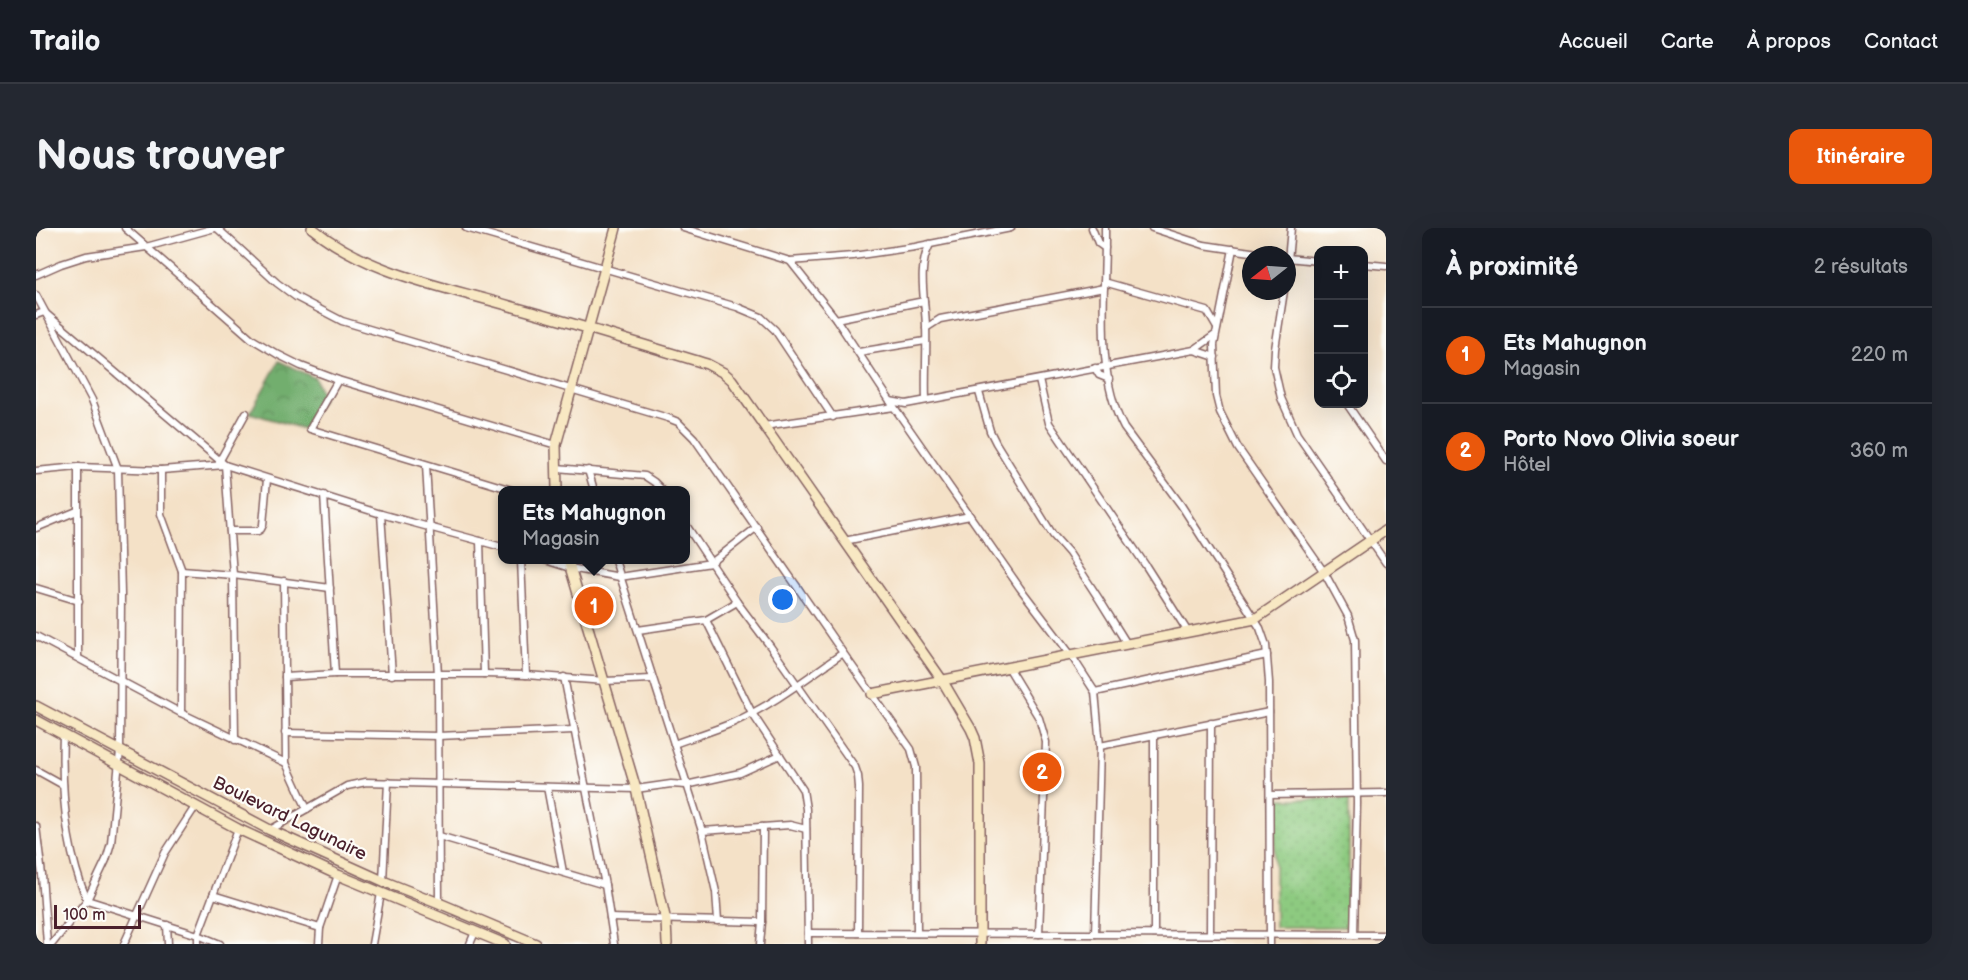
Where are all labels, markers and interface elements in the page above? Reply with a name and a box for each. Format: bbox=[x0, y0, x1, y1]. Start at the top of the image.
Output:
text: Trailo bbox=[30, 25, 101, 58]
text: Accueil bbox=[1559, 29, 1628, 54]
text: Carte bbox=[1661, 29, 1714, 54]
text: À propos bbox=[1747, 29, 1831, 54]
text: Contact bbox=[1864, 29, 1938, 54]
button: Itinéraire bbox=[1789, 129, 1932, 184]
text: Nous trouver bbox=[36, 131, 284, 182]
north arrow bbox=[1242, 246, 1296, 300]
map controls bbox=[1314, 246, 1368, 408]
button: + bbox=[1314, 246, 1368, 300]
text: À proximité bbox=[1446, 252, 1578, 283]
text: 2 résultats bbox=[1814, 255, 1908, 279]
button: − bbox=[1314, 300, 1368, 354]
text: Ets Mahugnon bbox=[1503, 330, 1647, 357]
text: 1 bbox=[1461, 343, 1470, 367]
text: 220 m bbox=[1851, 343, 1908, 367]
button: locate bbox=[1314, 354, 1368, 408]
text: Magasin bbox=[1503, 357, 1580, 381]
text: Porto Novo Olivia soeur bbox=[1503, 426, 1739, 453]
text: 2 bbox=[1460, 439, 1471, 463]
text: 360 m bbox=[1850, 439, 1908, 463]
text: Hôtel bbox=[1503, 453, 1551, 477]
popup bbox=[498, 486, 690, 564]
text: Ets Mahugnon bbox=[522, 500, 666, 527]
text: Magasin bbox=[522, 527, 599, 551]
pin: 1 bbox=[574, 584, 614, 628]
your location bbox=[768, 585, 797, 614]
pin: 2 bbox=[1022, 750, 1062, 794]
street label: Boulevard Lagunaire bbox=[209, 772, 370, 865]
scale bar bbox=[54, 902, 141, 930]
text: 100 m bbox=[63, 906, 106, 925]

